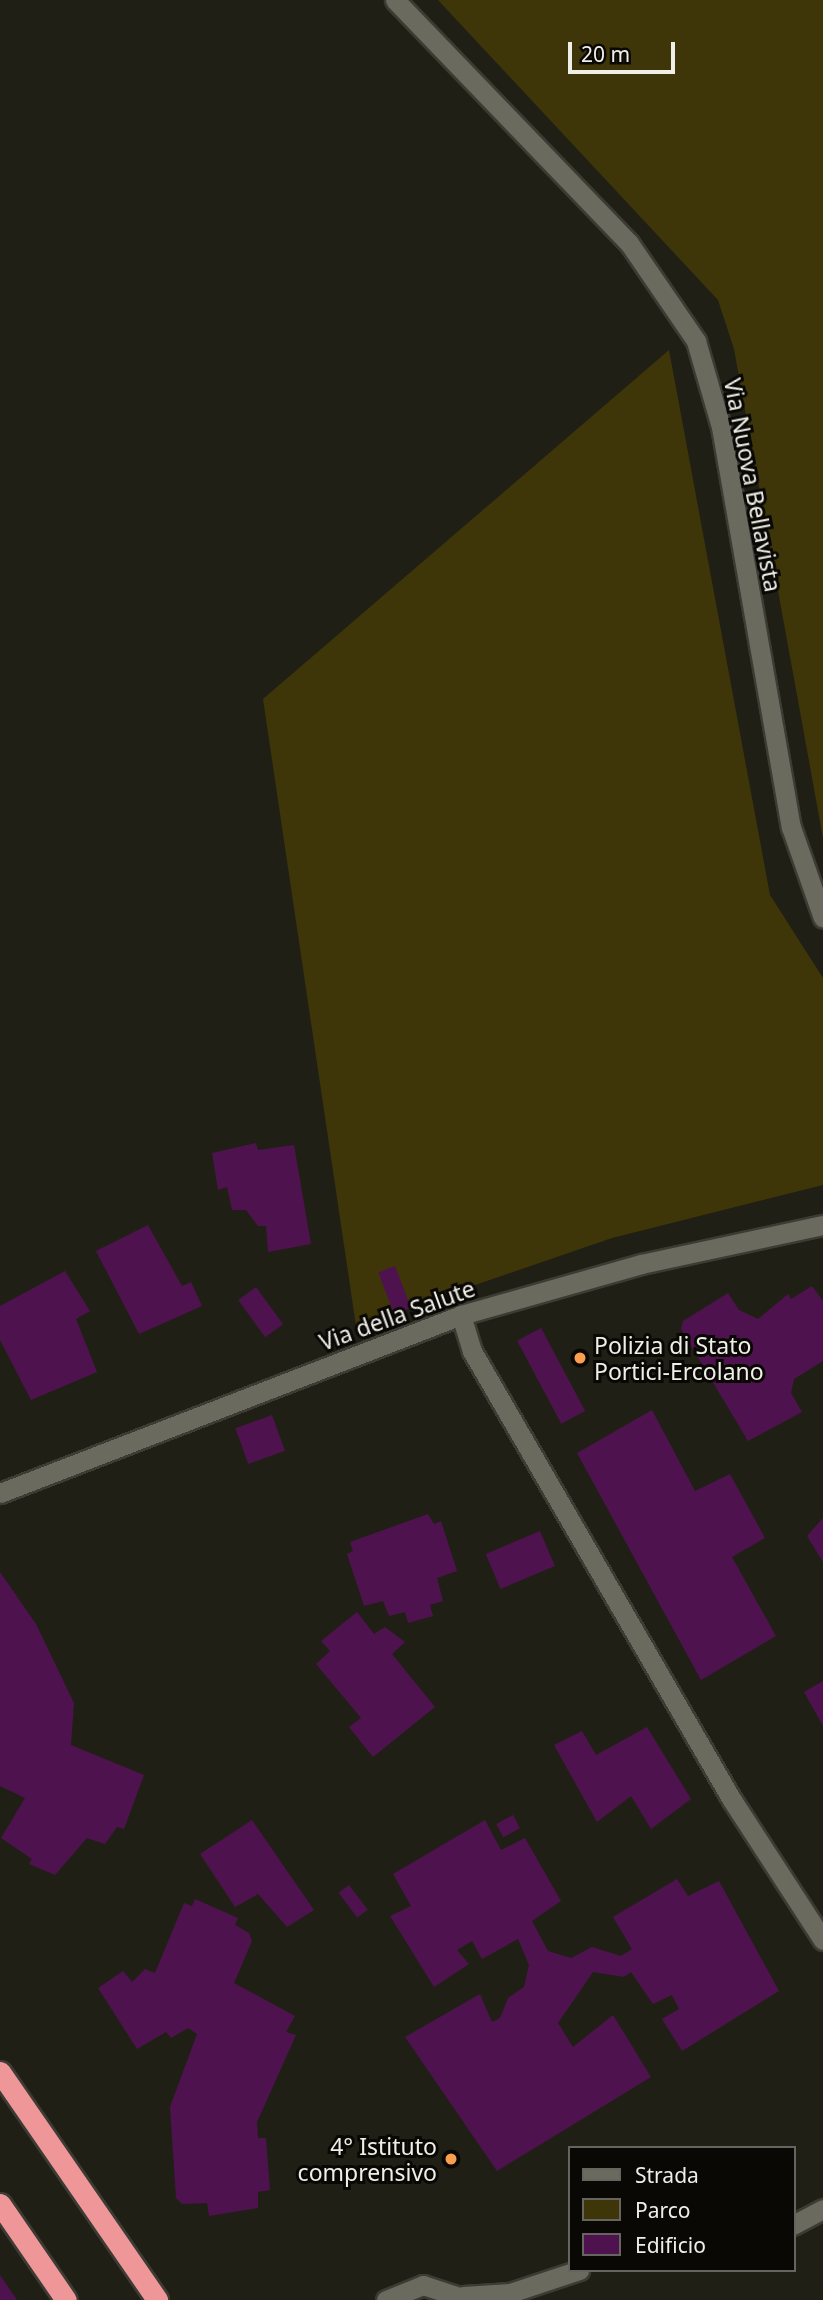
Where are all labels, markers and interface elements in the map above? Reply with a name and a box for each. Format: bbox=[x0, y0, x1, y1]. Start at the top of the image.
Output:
scale bar bbox=[571, 28, 678, 72]
text: 20 m bbox=[581, 40, 630, 68]
street label: Via Nuova Bellavista bbox=[719, 376, 787, 594]
street label: Via della Salute bbox=[315, 1274, 479, 1356]
place label: Polizia di Stato Portici-Ercolano bbox=[594, 1331, 764, 1385]
marker: Polizia di Stato Portici-Ercolano bbox=[572, 1350, 588, 1366]
place label: 4° Istituto comprensivo bbox=[298, 2132, 437, 2186]
legend bbox=[568, 2146, 795, 2272]
marker: 4° Istituto comprensivo bbox=[443, 2151, 459, 2167]
text: Strada bbox=[635, 2161, 699, 2189]
text: Parco bbox=[635, 2196, 691, 2224]
text: Edificio bbox=[635, 2231, 706, 2259]

